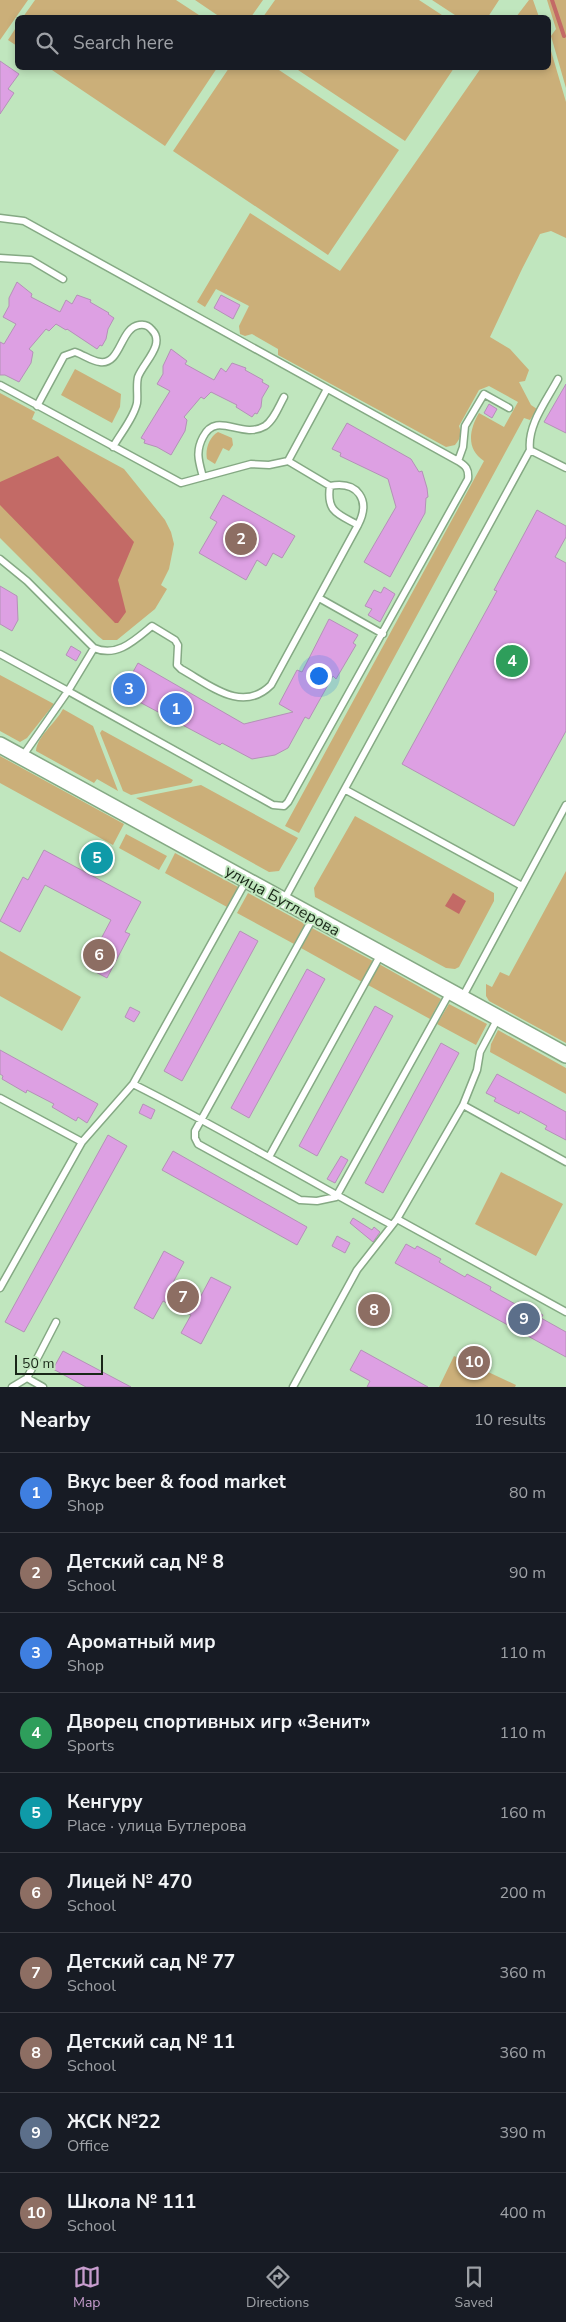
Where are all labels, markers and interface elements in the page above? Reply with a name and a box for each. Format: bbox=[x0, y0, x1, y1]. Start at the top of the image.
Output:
search box bbox=[15, 15, 551, 70]
icon: search bbox=[33, 29, 61, 57]
text: Search here bbox=[73, 30, 174, 56]
pin: 2 bbox=[225, 520, 257, 558]
pin: 4 bbox=[496, 642, 528, 680]
your location bbox=[306, 663, 332, 689]
pin: 3 bbox=[113, 670, 145, 708]
pin: 1 bbox=[160, 690, 192, 728]
pin: 5 bbox=[81, 839, 113, 877]
street label: улица Бутлерова bbox=[221, 860, 344, 942]
pin: 6 bbox=[83, 936, 115, 974]
pin: 7 bbox=[167, 1278, 199, 1316]
pin: 8 bbox=[358, 1291, 390, 1329]
pin: 9 bbox=[508, 1300, 540, 1338]
pin: 10 bbox=[458, 1343, 490, 1381]
scale bar bbox=[15, 1352, 102, 1375]
text: 50 m bbox=[22, 1354, 54, 1373]
text: Nearby bbox=[20, 1406, 90, 1434]
text: 10 results bbox=[474, 1409, 546, 1431]
text: Вкус beer & food market bbox=[67, 1469, 286, 1495]
text: 1 bbox=[31, 1482, 41, 1504]
text: 80 m bbox=[509, 1482, 546, 1504]
text: Shop bbox=[67, 1495, 104, 1517]
text: Детский сад № 8 bbox=[67, 1549, 224, 1575]
text: 2 bbox=[31, 1562, 41, 1584]
text: 90 m bbox=[509, 1562, 546, 1584]
text: School bbox=[67, 1575, 116, 1597]
text: Ароматный мир bbox=[67, 1629, 216, 1655]
text: 3 bbox=[31, 1642, 41, 1664]
text: 110 m bbox=[499, 1642, 546, 1664]
text: Shop bbox=[67, 1655, 104, 1677]
text: Дворец спортивных игр «Зенит» bbox=[67, 1709, 371, 1735]
text: 4 bbox=[31, 1722, 41, 1744]
text: 110 m bbox=[499, 1722, 546, 1744]
text: Sports bbox=[67, 1735, 115, 1757]
text: Кенгуру bbox=[67, 1789, 143, 1815]
text: 5 bbox=[31, 1802, 41, 1824]
text: 160 m bbox=[499, 1802, 546, 1824]
text: Place · улица Бутлерова bbox=[67, 1815, 247, 1837]
text: Лицей № 470 bbox=[67, 1869, 192, 1895]
text: 6 bbox=[31, 1882, 41, 1904]
text: 200 m bbox=[499, 1882, 546, 1904]
text: School bbox=[67, 1895, 116, 1917]
text: Детский сад № 77 bbox=[67, 1949, 235, 1975]
text: 7 bbox=[31, 1962, 41, 1984]
text: 360 m bbox=[499, 1962, 546, 1984]
text: School bbox=[67, 1975, 116, 1997]
text: Детский сад № 11 bbox=[67, 2029, 235, 2055]
text: 8 bbox=[31, 2042, 41, 2064]
text: 360 m bbox=[499, 2042, 546, 2064]
text: School bbox=[67, 2055, 116, 2077]
text: ЖСК №22 bbox=[67, 2109, 161, 2135]
text: 9 bbox=[31, 2122, 41, 2144]
text: 390 m bbox=[499, 2122, 546, 2144]
text: Office bbox=[67, 2135, 109, 2157]
text: Школа № 111 bbox=[67, 2189, 196, 2215]
text: 10 bbox=[26, 2202, 46, 2224]
text: 400 m bbox=[499, 2202, 546, 2224]
text: School bbox=[67, 2215, 116, 2237]
tab: Map bbox=[73, 2263, 101, 2312]
tab: Directions bbox=[246, 2263, 309, 2312]
tab: Saved bbox=[455, 2263, 493, 2312]

